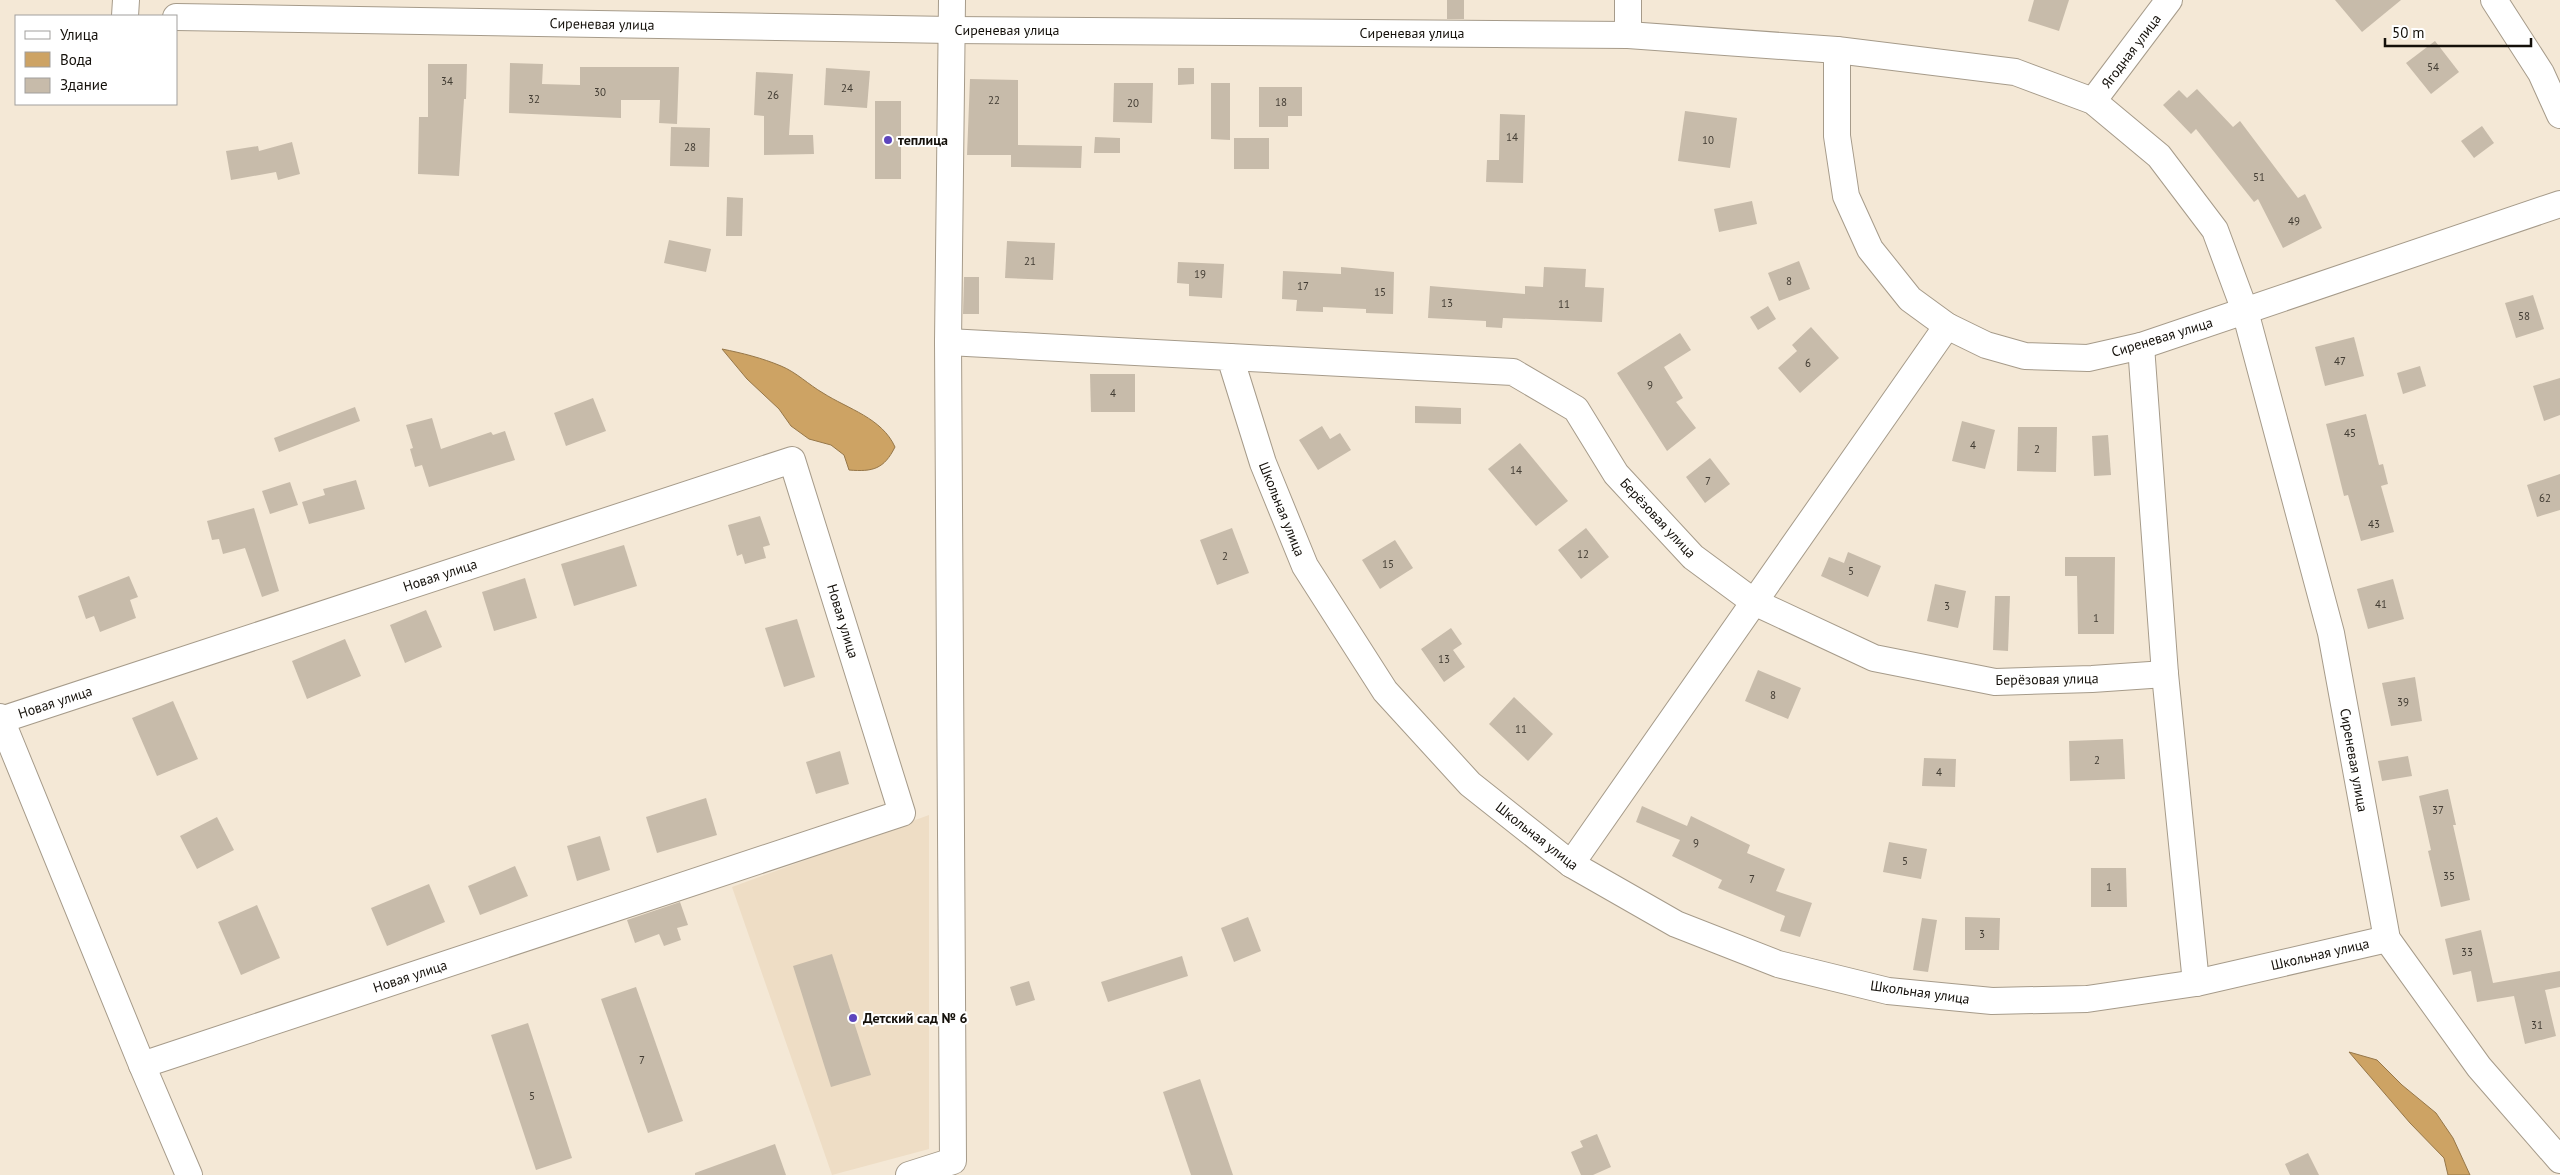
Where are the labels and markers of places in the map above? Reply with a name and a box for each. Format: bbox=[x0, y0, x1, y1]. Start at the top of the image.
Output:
place label: теплица bbox=[898, 131, 948, 149]
marker: теплица bbox=[882, 134, 894, 146]
place label: Детский сад № 6 bbox=[863, 1009, 967, 1027]
marker: Детский сад № 6 bbox=[847, 1012, 859, 1024]

